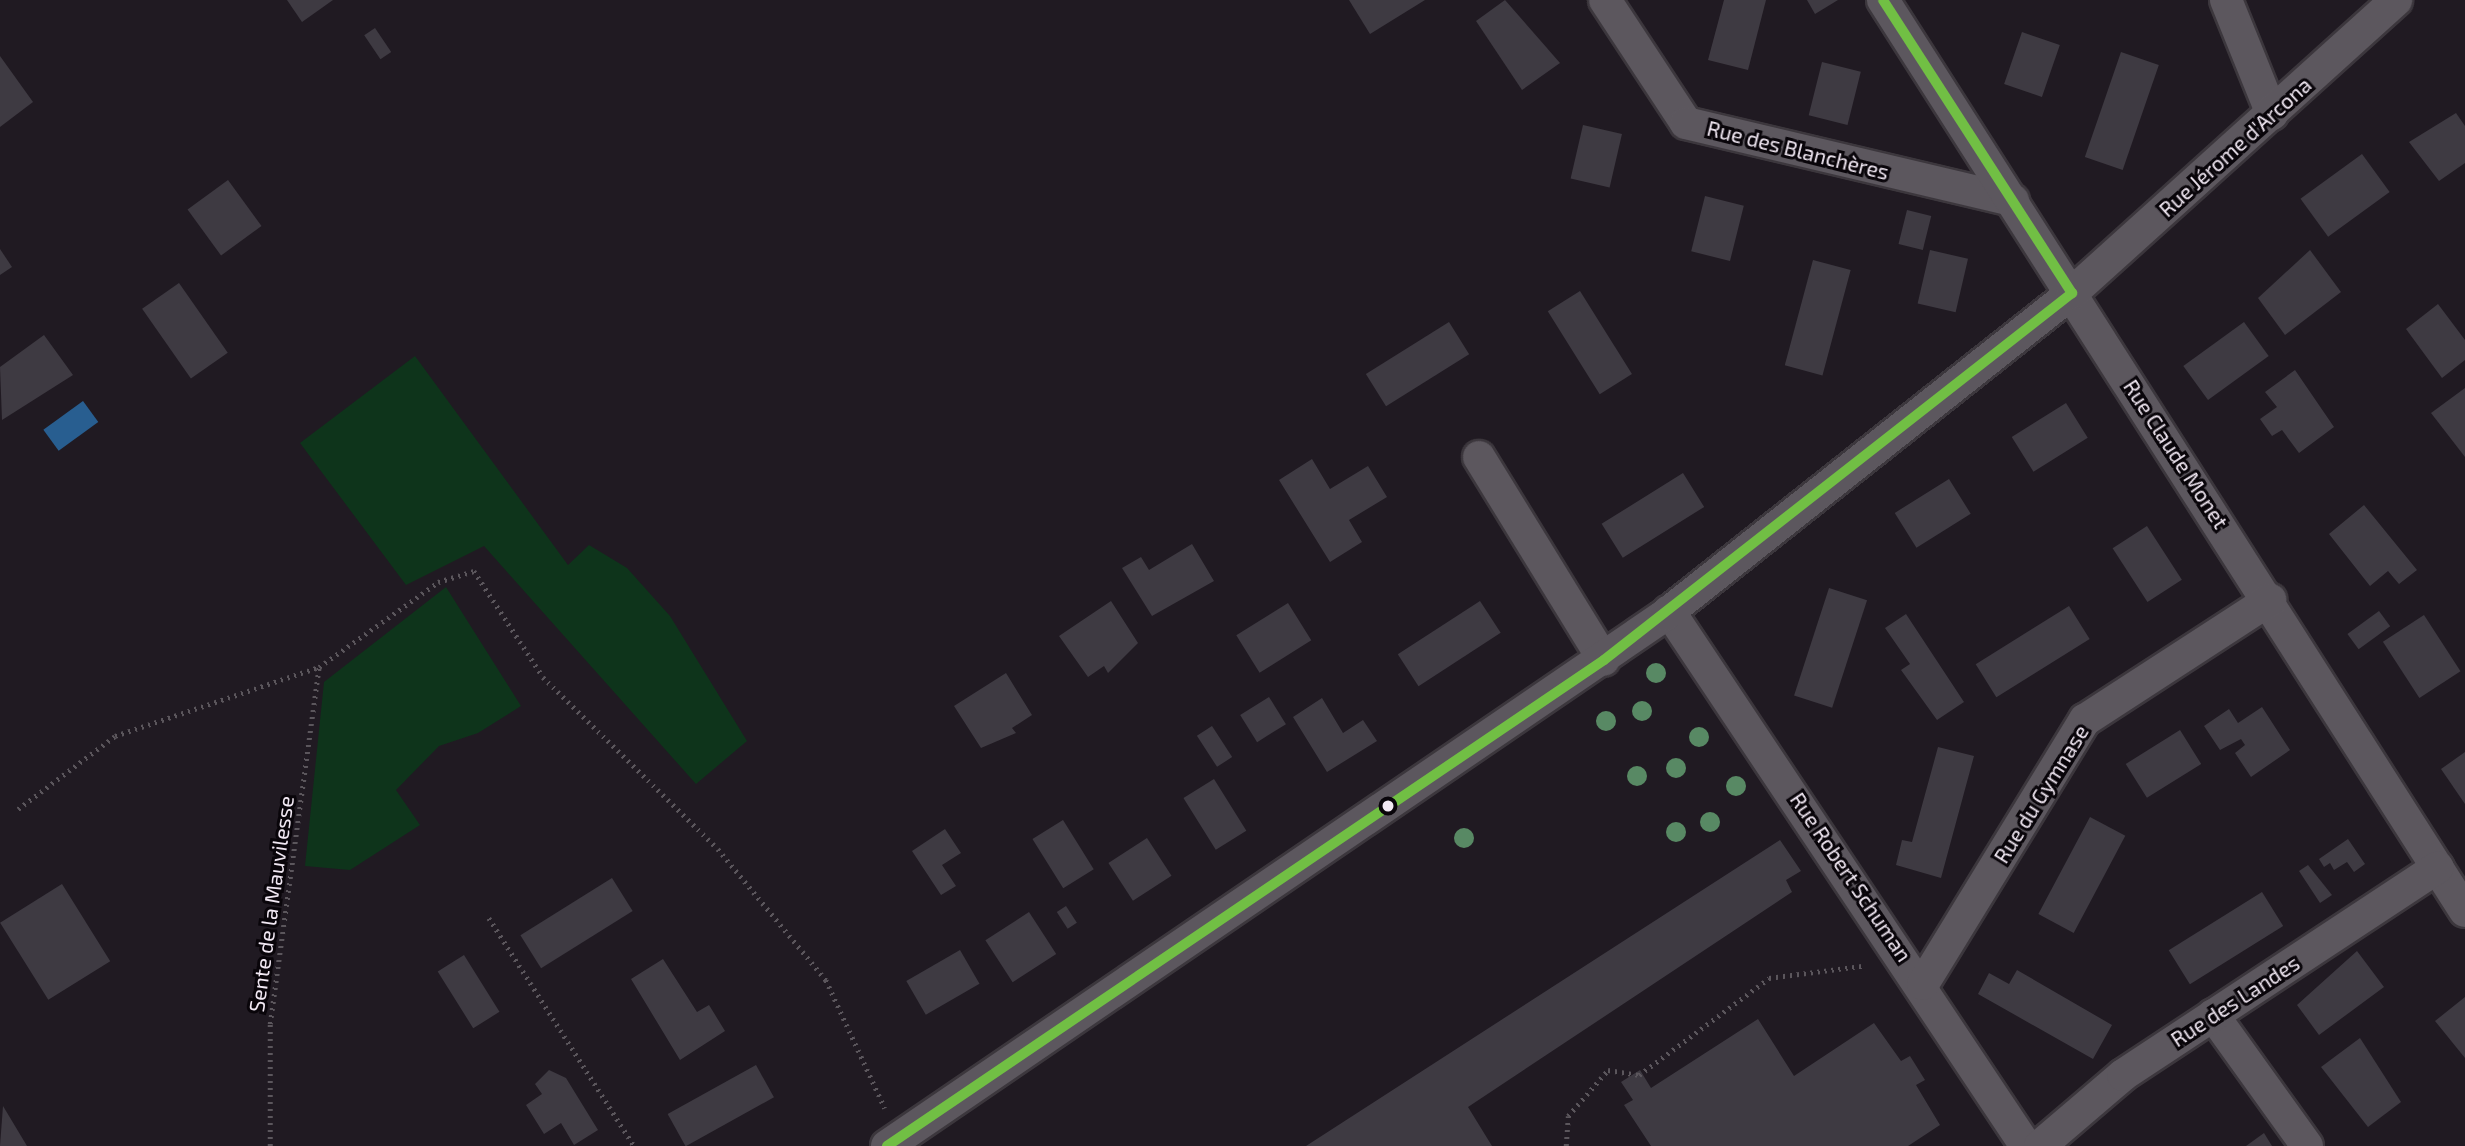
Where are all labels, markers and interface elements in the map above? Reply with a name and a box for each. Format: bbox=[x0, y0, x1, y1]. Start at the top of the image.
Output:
street label: Rue Jérome d'Arcona bbox=[2154, 72, 2316, 222]
street label: Rue des Blanchères bbox=[1705, 115, 1891, 185]
street label: Rue Claude Monet bbox=[2118, 375, 2234, 533]
street label: Rue du Gymnase bbox=[1988, 720, 2094, 868]
street label: Rue Robert Schuman bbox=[1785, 788, 1917, 966]
street label: Sente de la Mauvilesse bbox=[243, 794, 299, 1014]
unlabelled marker bbox=[1381, 799, 1395, 813]
street label: Rue des Landes bbox=[2166, 950, 2304, 1052]

